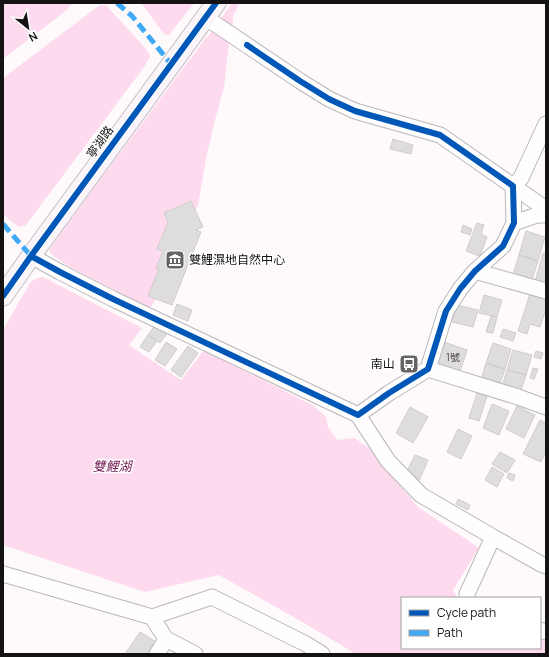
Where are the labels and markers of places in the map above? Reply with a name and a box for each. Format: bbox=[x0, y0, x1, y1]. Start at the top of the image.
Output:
museum icon: 雙鯉濕地自然中心 bbox=[164, 249, 186, 271]
place label: 雙鯉濕地自然中心 bbox=[189, 251, 285, 268]
bus stop icon: 南山 bbox=[398, 353, 420, 375]
place label: 南山 bbox=[371, 355, 395, 372]

